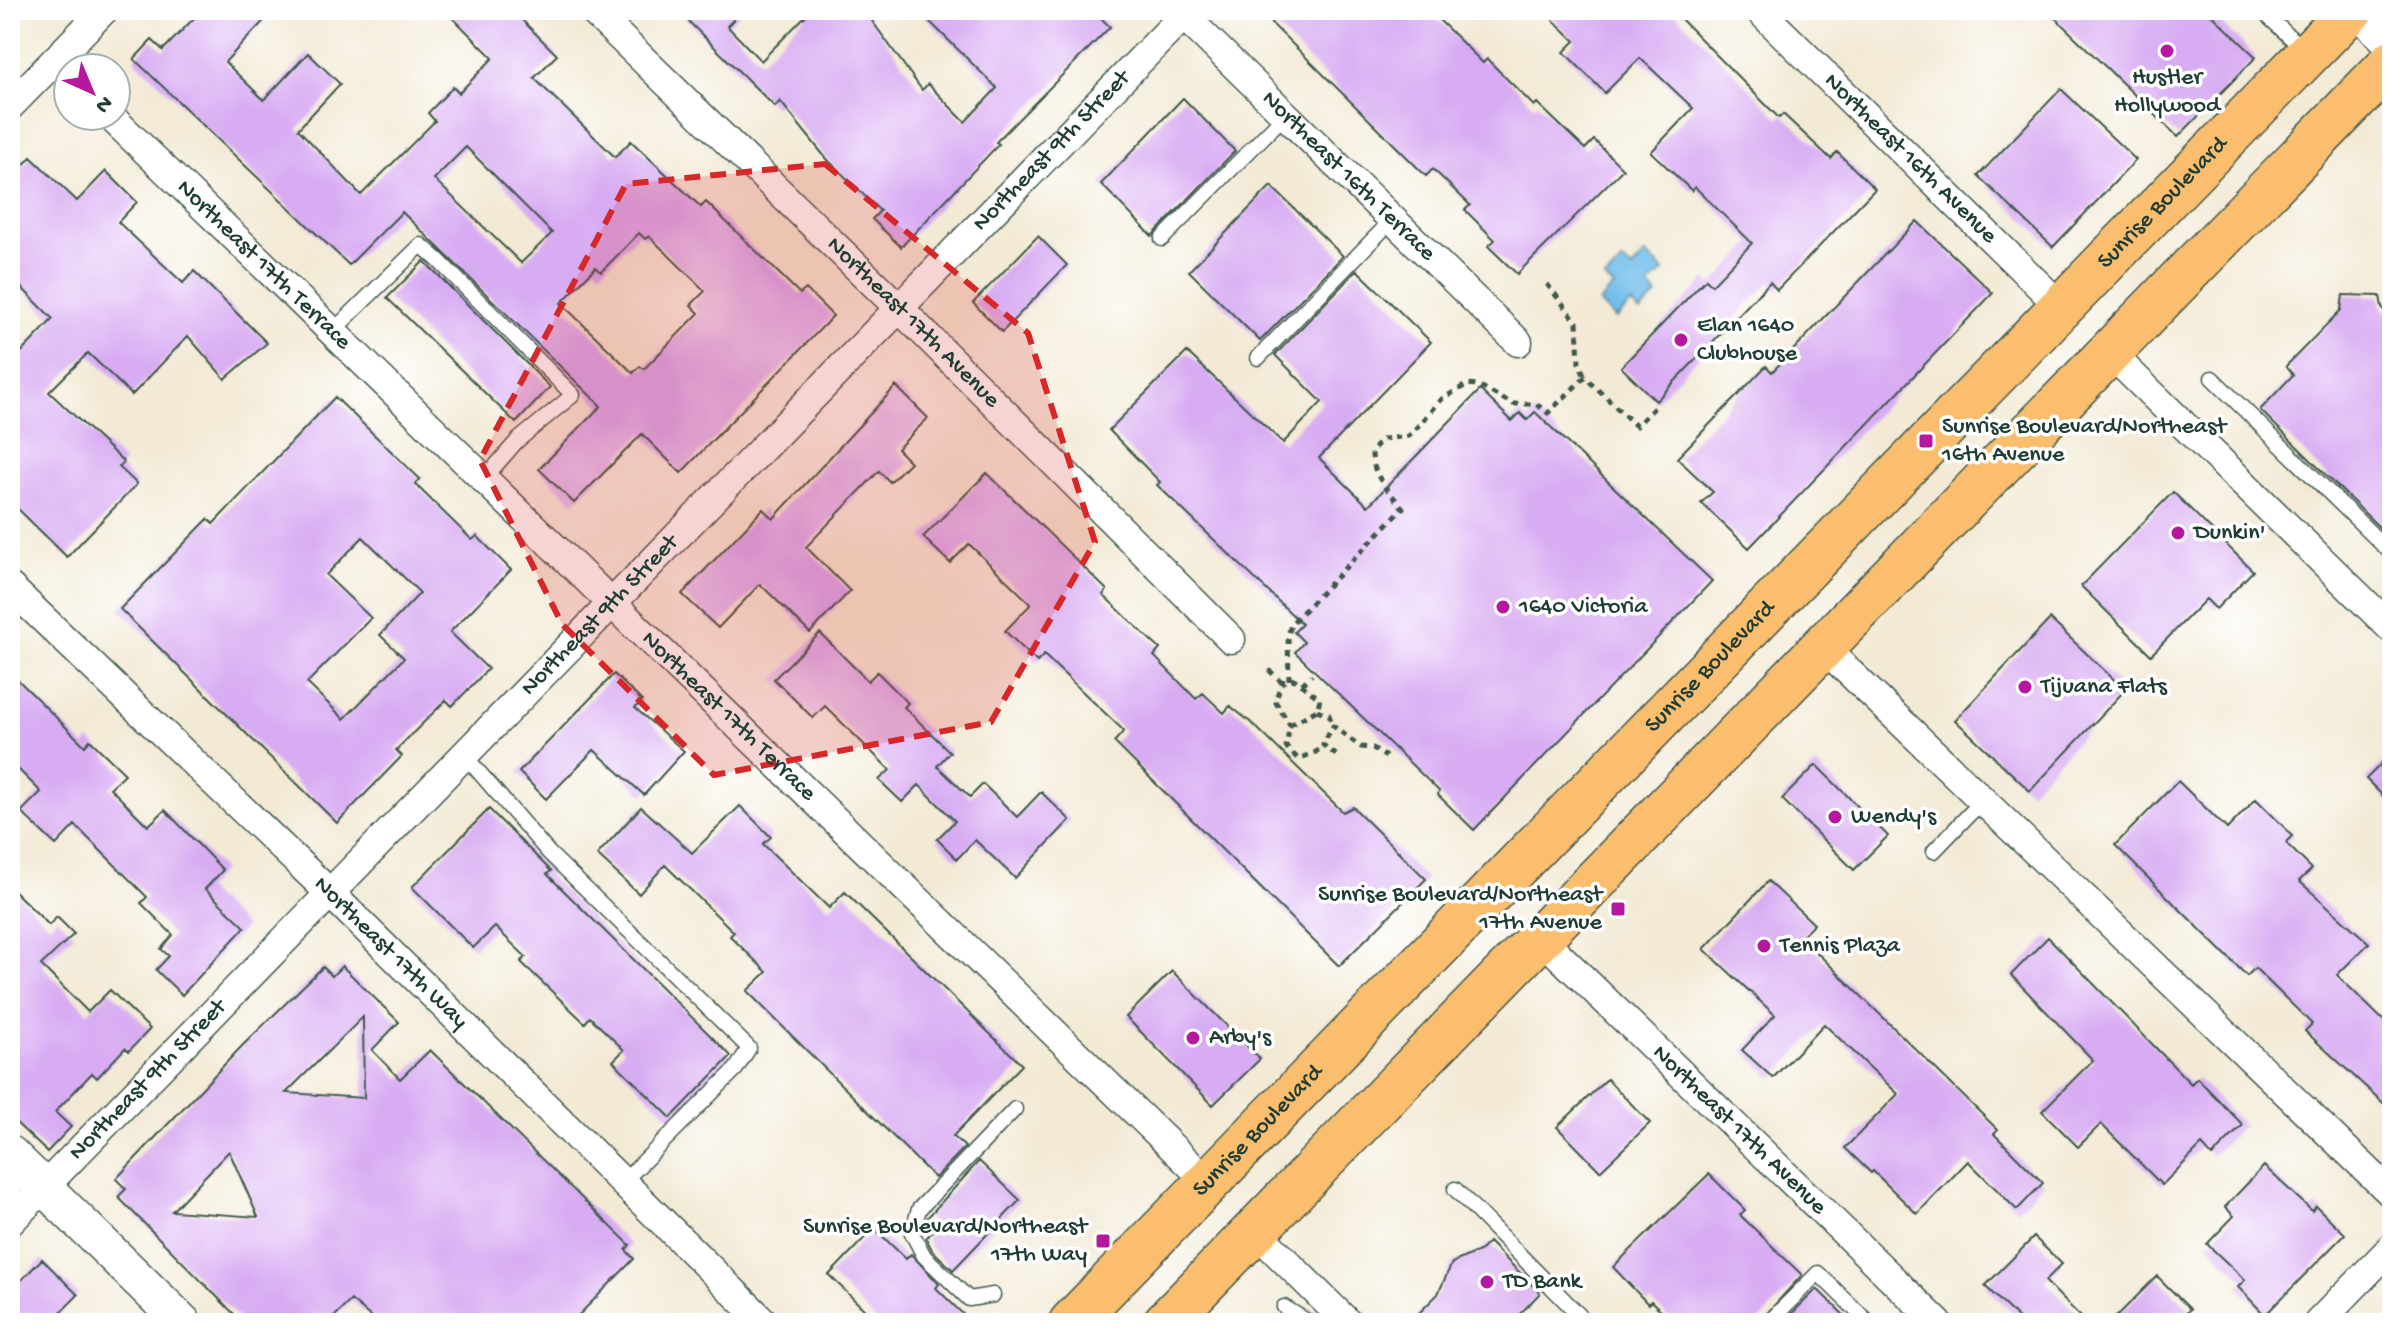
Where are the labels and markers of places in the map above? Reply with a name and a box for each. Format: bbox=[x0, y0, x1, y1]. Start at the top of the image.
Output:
marker: Hustler Hollywood bbox=[2158, 42, 2176, 60]
place label: Hustler Hollywood bbox=[2114, 64, 2222, 121]
place label: Elan 1640 Clubhouse bbox=[1697, 312, 1798, 369]
marker: Elan 1640 Clubhouse bbox=[1672, 331, 1690, 349]
place label: Sunrise Boulevard/Northeast 16th Avenue bbox=[1941, 413, 2228, 470]
marker: Sunrise Boulevard/Northeast 16th Avenue bbox=[1917, 432, 1935, 450]
place label: Dunkin' bbox=[2192, 519, 2266, 548]
marker: Dunkin' bbox=[2169, 524, 2187, 542]
place label: 1640 Victoria bbox=[1518, 593, 1648, 622]
marker: 1640 Victoria bbox=[1494, 598, 1512, 616]
place label: Tijuana Flats bbox=[2039, 673, 2168, 702]
marker: Tijuana Flats bbox=[2016, 678, 2034, 696]
place label: Wendy's bbox=[1851, 803, 1937, 832]
marker: Wendy's bbox=[1826, 808, 1844, 826]
place label: Sunrise Boulevard/Northeast 17th Avenue bbox=[1318, 881, 1604, 938]
marker: Sunrise Boulevard/Northeast 17th Avenue bbox=[1609, 900, 1627, 918]
place label: Tennis Plaza bbox=[1778, 932, 1901, 961]
marker: Tennis Plaza bbox=[1755, 937, 1773, 955]
place label: Arby's bbox=[1209, 1024, 1272, 1053]
marker: Arby's bbox=[1184, 1029, 1202, 1047]
place label: Sunrise Boulevard/Northeast 17th Way bbox=[803, 1213, 1089, 1270]
marker: Sunrise Boulevard/Northeast 17th Way bbox=[1094, 1232, 1112, 1250]
place label: TD Bank bbox=[1501, 1268, 1584, 1297]
marker: TD Bank bbox=[1478, 1273, 1496, 1291]

